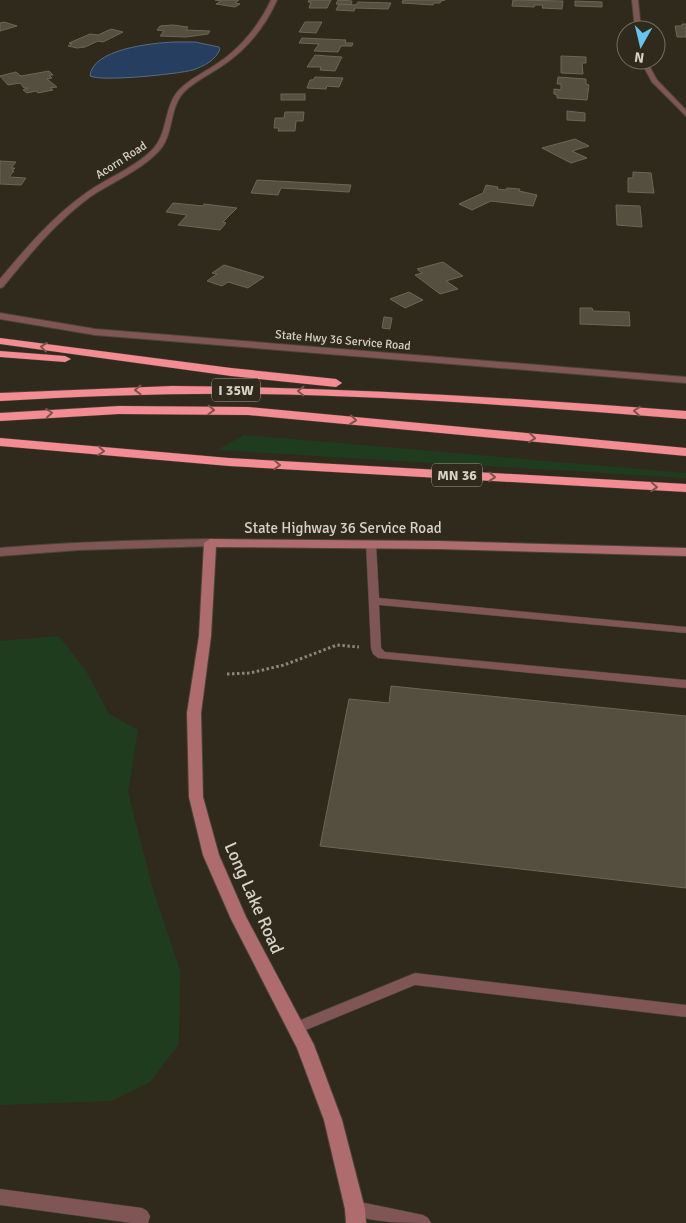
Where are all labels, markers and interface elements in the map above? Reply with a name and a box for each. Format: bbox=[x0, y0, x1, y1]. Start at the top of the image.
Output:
north arrow bbox=[616, 20, 666, 70]
text: N bbox=[633, 48, 645, 66]
street label: Acorn Road bbox=[93, 138, 150, 183]
street label: State Hwy 36 Service Road bbox=[275, 327, 411, 354]
one-way arrow bbox=[39, 342, 47, 353]
road number: I 35W bbox=[212, 378, 260, 402]
one-way arrow bbox=[134, 385, 142, 395]
one-way arrow bbox=[297, 386, 304, 396]
one-way arrow bbox=[208, 405, 215, 415]
one-way arrow bbox=[633, 405, 641, 416]
one-way arrow bbox=[45, 408, 53, 419]
one-way arrow bbox=[350, 414, 358, 425]
one-way arrow bbox=[529, 432, 537, 443]
one-way arrow bbox=[97, 446, 105, 457]
one-way arrow bbox=[274, 459, 282, 470]
road number: MN 36 bbox=[432, 464, 482, 486]
one-way arrow bbox=[488, 472, 496, 483]
one-way arrow bbox=[650, 481, 658, 492]
street label: State Highway 36 Service Road bbox=[244, 519, 442, 537]
street label: Long Lake Road bbox=[220, 839, 288, 957]

